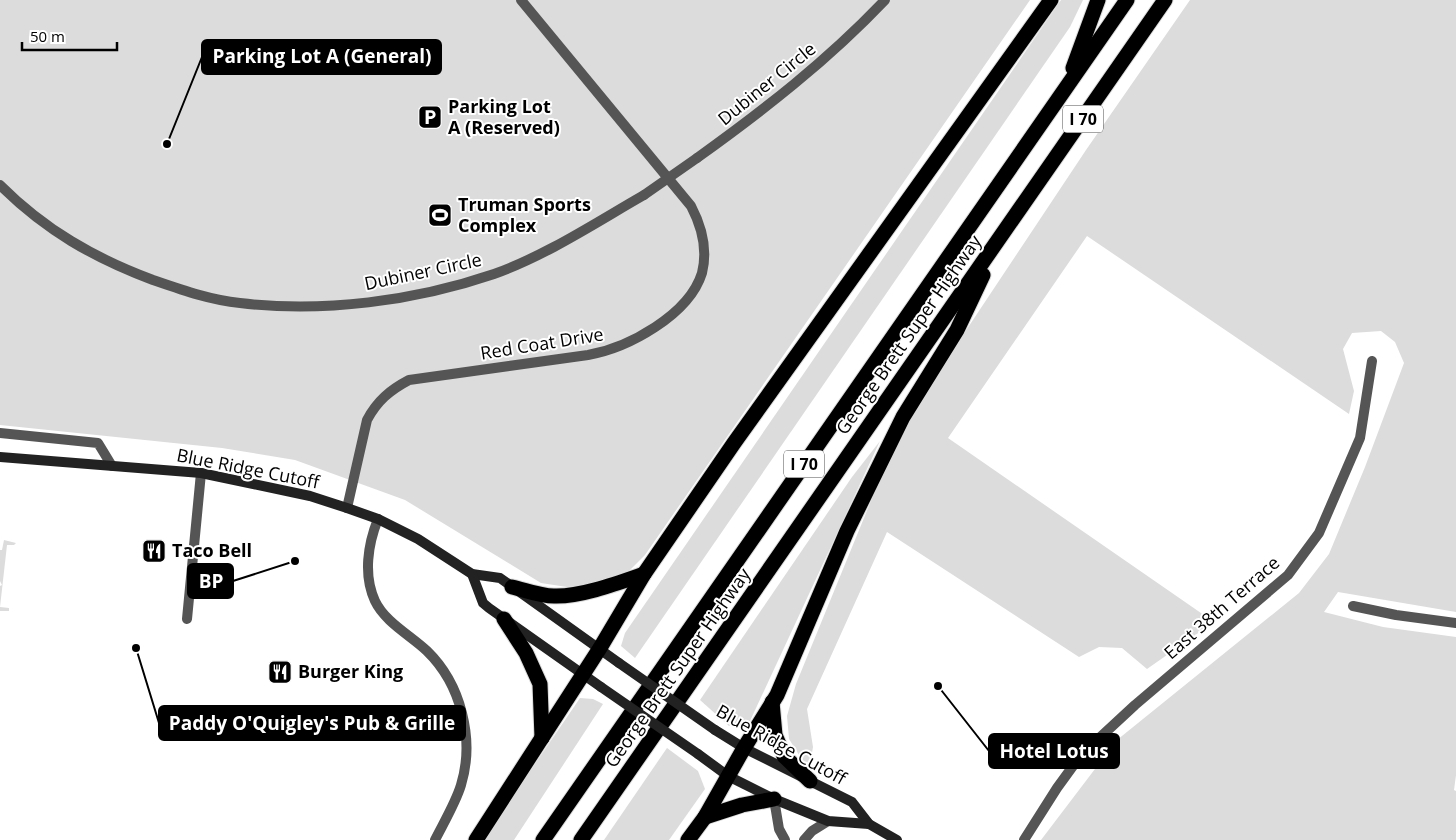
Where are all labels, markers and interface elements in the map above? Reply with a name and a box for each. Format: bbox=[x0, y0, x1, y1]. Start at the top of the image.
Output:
scale bar bbox=[22, 20, 118, 52]
text: 50 m bbox=[30, 26, 65, 46]
street label: Dubiner Circle bbox=[712, 36, 820, 130]
callout: Parking Lot A (General) bbox=[202, 40, 441, 74]
text: Parking Lot A (General) bbox=[213, 43, 431, 69]
place label: Parking Lot A (Reserved) bbox=[448, 94, 560, 139]
parking icon: Parking Lot A (Reserved) bbox=[417, 104, 443, 130]
road number: I 70 bbox=[1063, 106, 1103, 132]
place label: Truman Sports Complex bbox=[458, 192, 591, 237]
sports icon: Truman Sports Complex bbox=[427, 202, 453, 228]
street label: George Brett Super Highway bbox=[830, 229, 987, 439]
street label: Dubiner Circle bbox=[362, 247, 484, 295]
street label: Red Coat Drive bbox=[479, 321, 605, 365]
street label: Blue Ridge Cutoff bbox=[175, 442, 322, 494]
road number: I 70 bbox=[784, 450, 824, 478]
restaurant icon: Taco Bell bbox=[141, 538, 167, 564]
place label: Taco Bell bbox=[172, 538, 252, 562]
street label: East 38th Terrace bbox=[1158, 550, 1284, 664]
street label: George Brett Super Highway bbox=[599, 562, 756, 772]
callout: BP bbox=[188, 564, 233, 598]
text: BP bbox=[199, 568, 223, 594]
restaurant icon: Burger King bbox=[267, 659, 293, 685]
place label: Burger King bbox=[298, 659, 403, 683]
street label: Blue Ridge Cutoff bbox=[712, 698, 851, 790]
callout: Paddy O'Quigley's Pub & Grille bbox=[159, 706, 465, 740]
text: Paddy O'Quigley's Pub & Grille bbox=[169, 710, 455, 736]
callout: Hotel Lotus bbox=[989, 734, 1119, 768]
text: Hotel Lotus bbox=[999, 738, 1109, 764]

